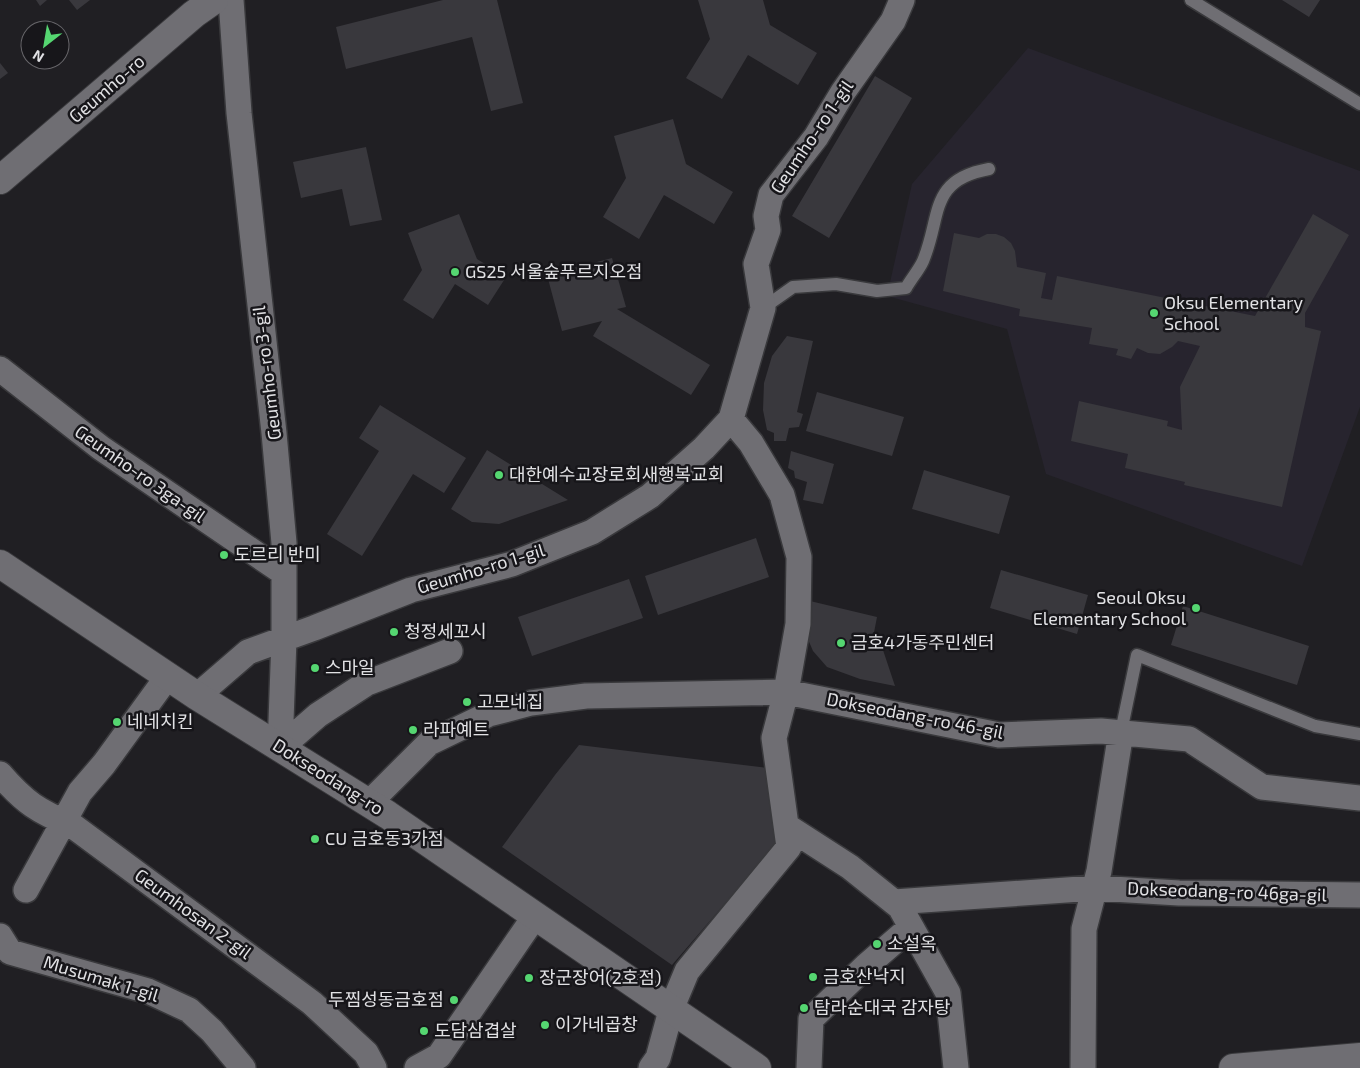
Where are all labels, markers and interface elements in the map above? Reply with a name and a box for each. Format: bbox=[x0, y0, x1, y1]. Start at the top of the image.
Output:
north arrow bbox=[20, 20, 70, 70]
text: N bbox=[29, 47, 47, 66]
street label: Geumho-ro bbox=[64, 49, 149, 127]
street label: Geumho-ro 1-gil bbox=[765, 75, 858, 197]
place label: GS25 서울숲푸르지오점 bbox=[465, 260, 643, 282]
marker: GS25 서울숲푸르지오점 bbox=[449, 266, 461, 278]
place label: Oksu Elementary School bbox=[1164, 291, 1304, 334]
street label: Geumho-ro 3-gil bbox=[247, 304, 285, 441]
marker: Oksu Elementary School bbox=[1148, 307, 1160, 319]
street label: Geumho-ro 3ga-gil bbox=[71, 420, 211, 527]
place label: 대한예수교장로회새행복교회 bbox=[509, 463, 724, 485]
marker: 대한예수교장로회새행복교회 bbox=[493, 469, 505, 481]
street label: Geumho-ro 1-gil bbox=[414, 538, 548, 598]
place label: 도르리 반미 bbox=[234, 543, 321, 565]
marker: 도르리 반미 bbox=[218, 549, 230, 561]
place label: Seoul Oksu Elementary School bbox=[1033, 586, 1187, 629]
marker: Seoul Oksu Elementary School bbox=[1190, 602, 1202, 614]
place label: 청정세꼬시 bbox=[404, 620, 487, 642]
marker: 청정세꼬시 bbox=[388, 626, 400, 638]
place label: 금호4가동주민센터 bbox=[851, 631, 995, 653]
marker: 금호4가동주민센터 bbox=[835, 637, 847, 649]
place label: 스마일 bbox=[325, 656, 375, 678]
marker: 스마일 bbox=[309, 662, 321, 674]
street label: Dokseodang-ro 46-gil bbox=[825, 687, 1006, 743]
place label: 고모네집 bbox=[477, 690, 543, 712]
marker: 고모네집 bbox=[461, 696, 473, 708]
place label: 네네치킨 bbox=[127, 710, 193, 732]
marker: 네네치킨 bbox=[111, 716, 123, 728]
place label: 라파예트 bbox=[423, 718, 489, 740]
marker: 라파예트 bbox=[407, 724, 419, 736]
street label: Dokseodang-ro bbox=[269, 733, 388, 819]
place label: CU 금호동3가점 bbox=[325, 827, 444, 849]
marker: CU 금호동3가점 bbox=[309, 833, 321, 845]
street label: Geumhosan 2-gil bbox=[131, 863, 257, 963]
street label: Dokseodang-ro 46ga-gil bbox=[1127, 877, 1328, 905]
place label: 소설옥 bbox=[887, 932, 937, 954]
marker: 소설옥 bbox=[871, 938, 883, 950]
street label: Musumak 1-gil bbox=[41, 950, 162, 1006]
place label: 금호산낙지 bbox=[823, 965, 906, 987]
place label: 장군장어(2호점) bbox=[539, 966, 661, 988]
marker: 금호산낙지 bbox=[807, 971, 819, 983]
marker: 장군장어(2호점) bbox=[523, 972, 535, 984]
place label: 두찜성동금호점 bbox=[328, 988, 444, 1010]
marker: 두찜성동금호점 bbox=[448, 994, 460, 1006]
place label: 탐라순대국 감자탕 bbox=[814, 996, 951, 1018]
marker: 탐라순대국 감자탕 bbox=[798, 1002, 810, 1014]
place label: 이가네곱창 bbox=[555, 1013, 638, 1035]
place label: 도담삼겹살 bbox=[434, 1019, 517, 1041]
marker: 이가네곱창 bbox=[539, 1019, 551, 1031]
marker: 도담삼겹살 bbox=[418, 1025, 430, 1037]

